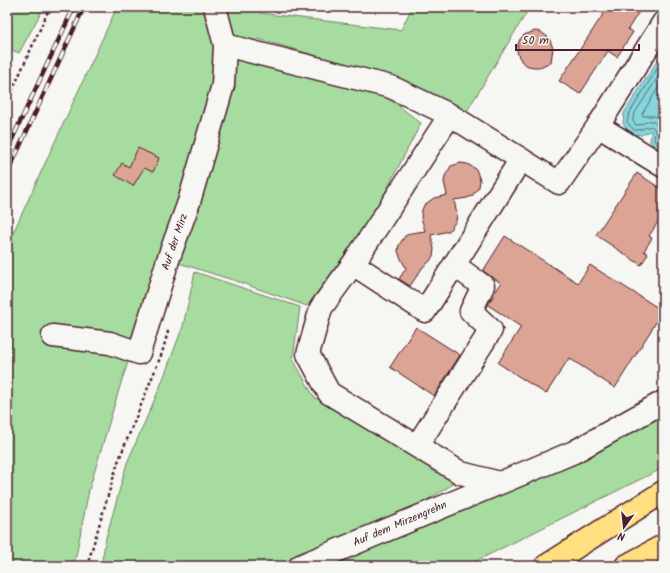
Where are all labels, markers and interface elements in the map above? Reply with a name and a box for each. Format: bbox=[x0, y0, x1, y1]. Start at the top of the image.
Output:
scale bar bbox=[516, 26, 639, 52]
text: 50 m bbox=[522, 31, 549, 50]
street label: Auf der Mirz bbox=[157, 211, 193, 273]
street label: Auf dem Mirzengrehn bbox=[350, 496, 450, 552]
north arrow bbox=[604, 507, 644, 547]
text: N bbox=[616, 526, 627, 545]

